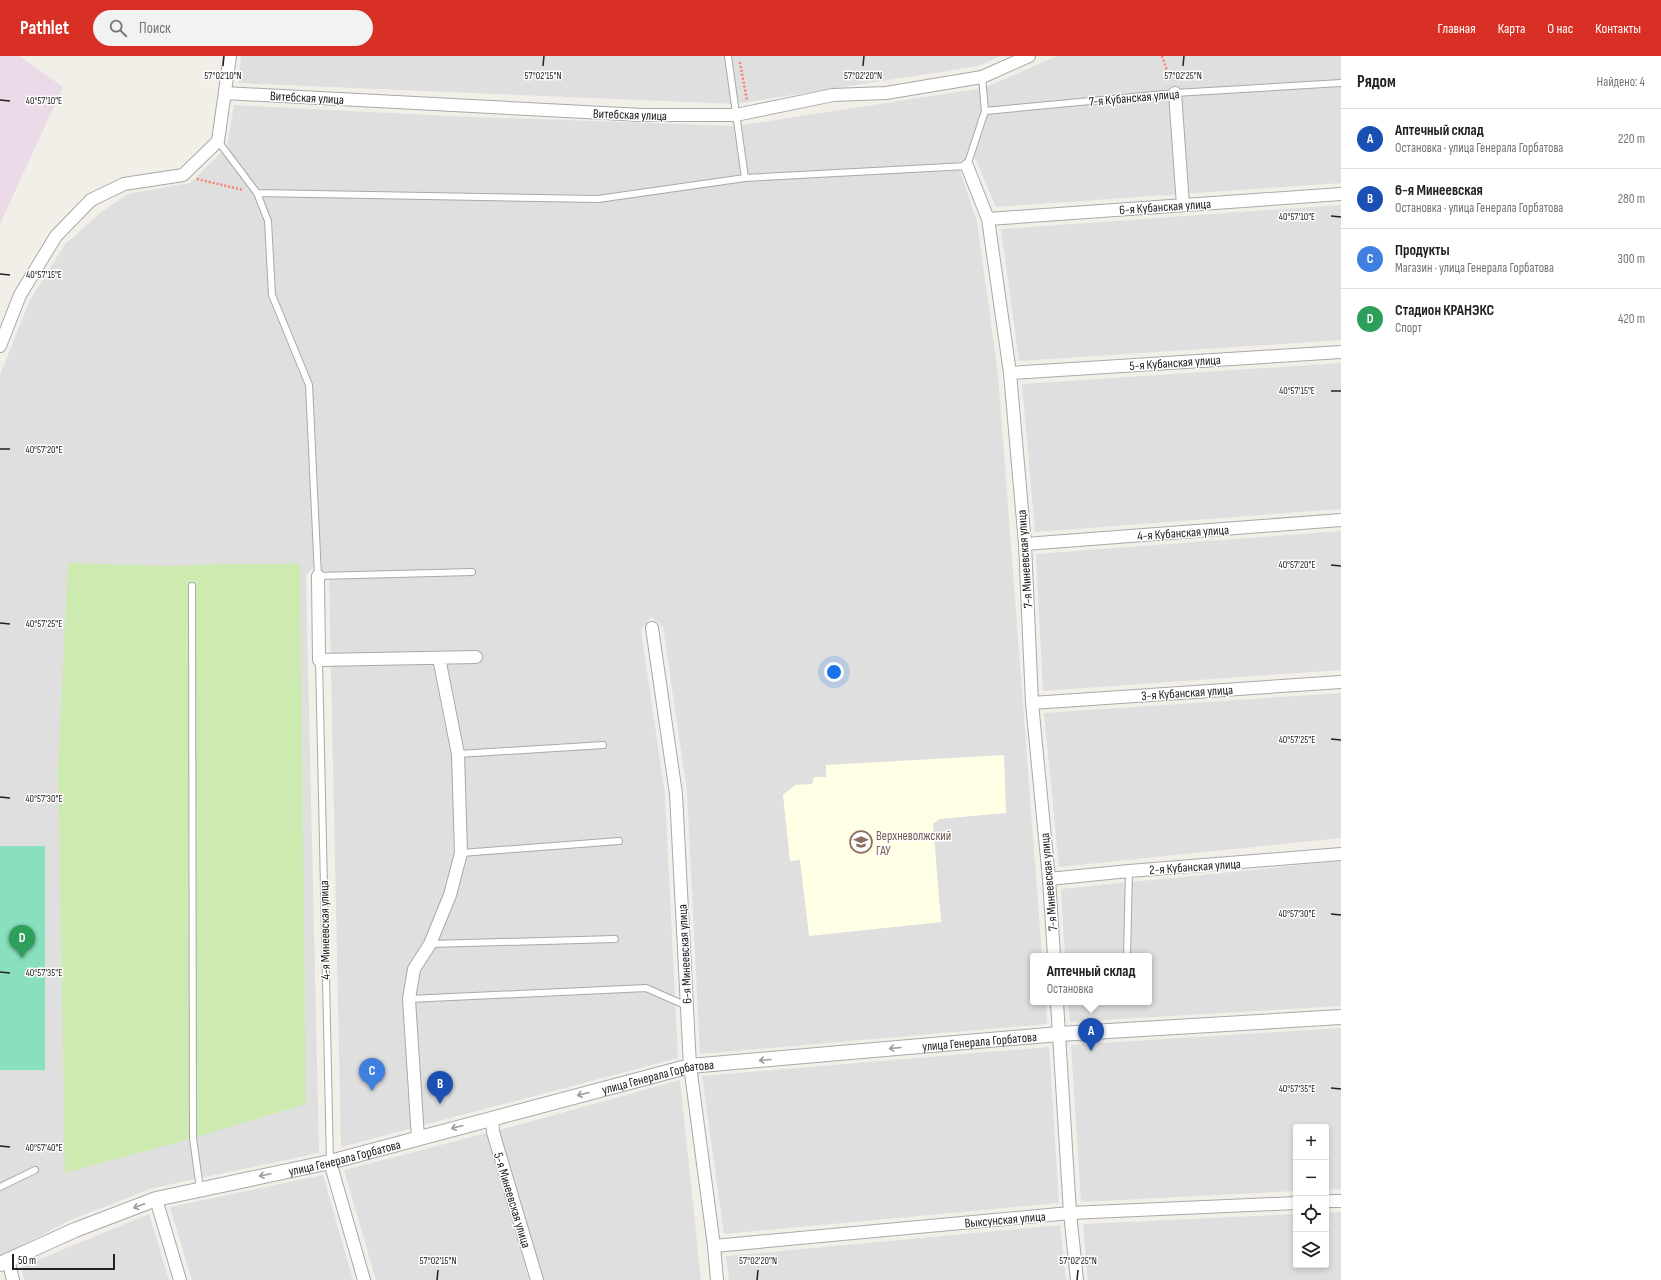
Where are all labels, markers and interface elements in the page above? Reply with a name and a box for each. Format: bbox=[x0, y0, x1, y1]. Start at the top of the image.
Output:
search box bbox=[93, 10, 373, 46]
text: Pathlet bbox=[20, 17, 69, 40]
icon: search bbox=[107, 17, 129, 39]
text: Поиск bbox=[139, 19, 171, 38]
text: Главная bbox=[1438, 20, 1476, 37]
text: Карта bbox=[1498, 20, 1525, 37]
text: О нас bbox=[1547, 20, 1573, 37]
text: Контакты bbox=[1595, 20, 1641, 37]
text: 57°02'10"N bbox=[204, 70, 242, 82]
text: 57°02'15"N bbox=[525, 70, 562, 82]
text: 57°02'20"N bbox=[844, 70, 882, 82]
text: 57°02'25"N bbox=[1164, 70, 1202, 82]
text: Рядом bbox=[1357, 72, 1396, 92]
text: Найдено: 4 bbox=[1597, 74, 1645, 90]
street label: 7-я Кубанская улица bbox=[1088, 86, 1180, 110]
street label: Витебская улица bbox=[270, 88, 344, 108]
text: 40°57'10"E bbox=[26, 95, 62, 107]
street label: Витебская улица bbox=[593, 106, 667, 124]
text: Аптечный склад bbox=[1395, 121, 1484, 140]
text: A bbox=[1367, 131, 1373, 147]
text: 220 m bbox=[1618, 131, 1645, 147]
text: Остановка · улица Генерала Горбатова bbox=[1395, 140, 1563, 156]
text: 6-я Минеевская bbox=[1395, 181, 1483, 200]
text: B bbox=[1367, 191, 1373, 207]
text: 280 m bbox=[1618, 191, 1645, 207]
street label: 6-я Кубанская улица bbox=[1119, 196, 1212, 218]
text: Остановка · улица Генерала Горбатова bbox=[1395, 200, 1563, 216]
text: 40°57'10"E bbox=[1279, 211, 1315, 223]
text: Продукты bbox=[1395, 241, 1450, 260]
text: C bbox=[1367, 251, 1373, 267]
text: 300 m bbox=[1618, 251, 1645, 267]
text: Магазин · улица Генерала Горбатова bbox=[1395, 260, 1554, 276]
text: 40°57'15"E bbox=[26, 269, 62, 281]
text: Стадион КРАНЭКС bbox=[1395, 301, 1494, 320]
text: D bbox=[1367, 311, 1373, 327]
text: 420 m bbox=[1618, 311, 1645, 327]
text: Спорт bbox=[1395, 320, 1422, 336]
street label: 5-я Кубанская улица bbox=[1129, 352, 1221, 374]
text: 40°57'15"E bbox=[1279, 385, 1315, 397]
text: 40°57'20"E bbox=[25, 444, 63, 456]
street label: 7-я Минеевская улица bbox=[1014, 509, 1036, 609]
street label: 4-я Кубанская улица bbox=[1137, 522, 1229, 544]
text: 40°57'20"E bbox=[1278, 559, 1316, 571]
text: 40°57'25"E bbox=[26, 618, 62, 630]
your location bbox=[824, 662, 844, 682]
street label: 3-я Кубанская улица bbox=[1141, 682, 1233, 704]
text: 40°57'25"E bbox=[1279, 734, 1315, 746]
text: 40°57'30"E bbox=[25, 793, 63, 805]
place label: Верхневолжский ГАУ bbox=[876, 828, 951, 859]
school or university icon: Верхневолжский ГАУ bbox=[848, 829, 874, 855]
street label: 7-я Минеевская улица bbox=[1037, 832, 1061, 932]
street label: 2-я Кубанская улица bbox=[1149, 856, 1241, 878]
street label: 4-я Минеевская улица bbox=[316, 880, 334, 980]
street label: 6-я Минеевская улица bbox=[674, 904, 696, 1004]
text: 40°57'30"E bbox=[1278, 908, 1316, 920]
pin: D bbox=[9, 925, 35, 958]
popup bbox=[1030, 953, 1152, 1005]
text: Аптечный склад bbox=[1047, 962, 1135, 981]
text: 40°57'35"E bbox=[26, 967, 62, 979]
text: Остановка bbox=[1047, 981, 1093, 997]
pin: A bbox=[1078, 1018, 1104, 1051]
street label: улица Генерала Горбатова bbox=[921, 1029, 1037, 1055]
one-way arrow bbox=[889, 1045, 902, 1052]
one-way arrow bbox=[759, 1056, 772, 1063]
street label: улица Генерала Горбатова bbox=[600, 1057, 715, 1098]
pin: C bbox=[359, 1058, 385, 1091]
pin: B bbox=[427, 1071, 453, 1104]
text: 40°57'35"E bbox=[1279, 1083, 1315, 1095]
one-way arrow bbox=[577, 1091, 590, 1099]
one-way arrow bbox=[451, 1124, 464, 1132]
map controls bbox=[1293, 1124, 1329, 1268]
button: + bbox=[1293, 1124, 1329, 1160]
street label: улица Генерала Горбатова bbox=[287, 1137, 402, 1180]
text: 40°57'40"E bbox=[25, 1142, 63, 1154]
street label: 5-я Минеевская улица bbox=[490, 1151, 534, 1250]
button: − bbox=[1293, 1160, 1329, 1196]
one-way arrow bbox=[259, 1172, 272, 1180]
button: locate bbox=[1293, 1196, 1329, 1232]
one-way arrow bbox=[133, 1202, 145, 1210]
street label: Выксунская улица bbox=[964, 1208, 1046, 1232]
button: layers bbox=[1293, 1232, 1329, 1268]
scale bar bbox=[12, 1252, 115, 1271]
text: 50 m bbox=[18, 1254, 36, 1267]
text: 57°02'15"N bbox=[420, 1255, 457, 1267]
text: 57°02'20"N bbox=[739, 1255, 777, 1267]
text: 57°02'25"N bbox=[1059, 1255, 1097, 1267]

